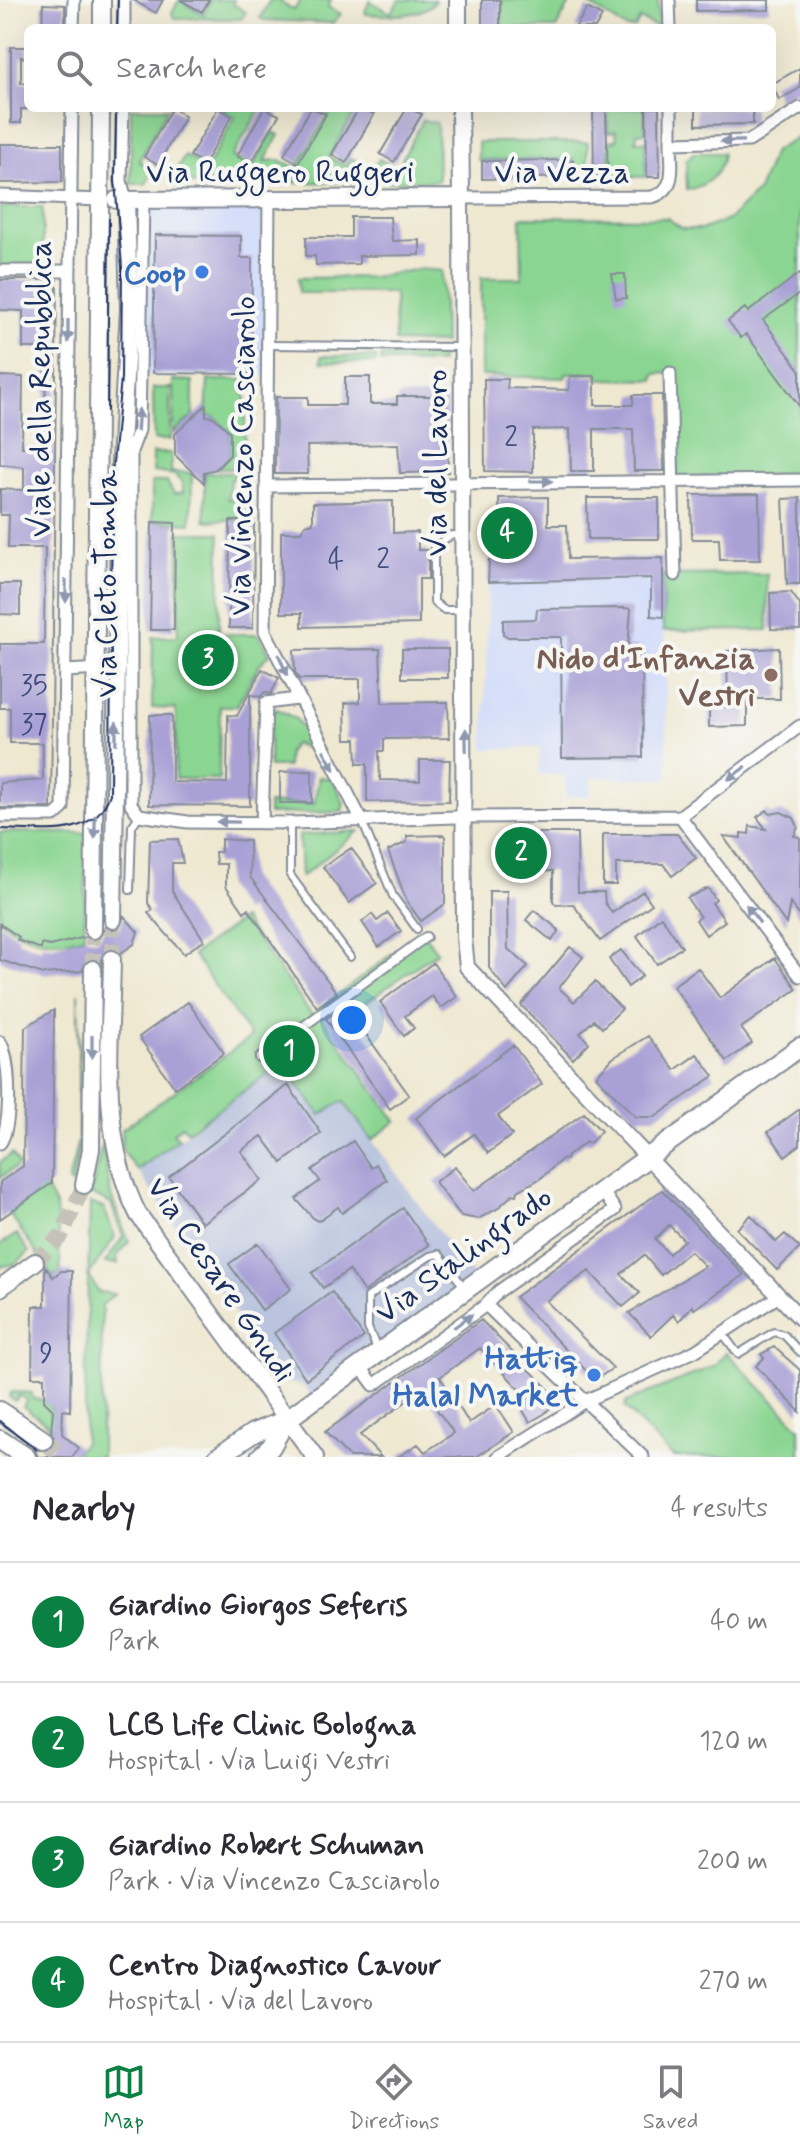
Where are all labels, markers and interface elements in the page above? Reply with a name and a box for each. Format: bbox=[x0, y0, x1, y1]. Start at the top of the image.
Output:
search box bbox=[24, 24, 776, 112]
icon: search bbox=[52, 46, 96, 90]
text: Search here bbox=[116, 49, 267, 88]
one-way arrow bbox=[719, 135, 744, 147]
street label: Via Ruggero Ruggeri bbox=[146, 152, 414, 197]
street label: Via Vezza bbox=[494, 152, 630, 194]
street label: Viale della Repubblica bbox=[20, 241, 62, 537]
place label: Coop bbox=[123, 253, 186, 295]
marker: Coop bbox=[193, 263, 211, 281]
street label: Via Vincenzo Casciarolo bbox=[219, 295, 267, 617]
one-way arrow bbox=[61, 319, 74, 344]
street label: Via del Lavoro bbox=[416, 369, 458, 557]
one-way arrow bbox=[132, 407, 145, 432]
house number: 2 bbox=[504, 420, 518, 457]
street label: Via Cleto Tomba bbox=[86, 469, 128, 698]
one-way arrow bbox=[529, 475, 554, 487]
pin: 4 bbox=[481, 503, 533, 563]
house number: 4 bbox=[328, 542, 344, 579]
house number: 2 bbox=[376, 542, 390, 579]
one-way arrow bbox=[59, 579, 72, 604]
pin: 3 bbox=[182, 630, 234, 690]
place label: Nido d'Infanzia Vestri bbox=[537, 638, 755, 717]
one-way arrow bbox=[276, 653, 289, 676]
marker: Nido d'Infanzia Vestri bbox=[762, 666, 780, 684]
house number: 35 bbox=[20, 668, 48, 705]
house number: 37 bbox=[21, 707, 47, 744]
one-way arrow bbox=[110, 720, 122, 745]
one-way arrow bbox=[459, 727, 472, 752]
one-way arrow bbox=[322, 749, 336, 771]
one-way arrow bbox=[727, 764, 747, 780]
one-way arrow bbox=[89, 815, 102, 840]
one-way arrow bbox=[215, 816, 240, 828]
pin: 2 bbox=[495, 823, 547, 883]
one-way arrow bbox=[746, 904, 762, 924]
your location bbox=[332, 1000, 372, 1040]
pin: 1 bbox=[263, 1021, 315, 1081]
one-way arrow bbox=[86, 1035, 98, 1060]
street label: Via Cesare Gnudi bbox=[136, 1169, 305, 1391]
street label: Via Stalingrado bbox=[367, 1177, 563, 1337]
one-way arrow bbox=[453, 1314, 474, 1329]
house number: 9 bbox=[39, 1336, 53, 1373]
place label: Hattiq Halal Market bbox=[392, 1338, 579, 1417]
marker: Hattiq Halal Market bbox=[585, 1366, 603, 1384]
text: Nearby bbox=[32, 1487, 136, 1532]
text: 4 results bbox=[671, 1492, 768, 1526]
text: Giardino Giorgos Seferis bbox=[108, 1586, 407, 1625]
text: 1 bbox=[52, 1605, 64, 1639]
text: 40 m bbox=[710, 1605, 768, 1639]
text: Park bbox=[108, 1625, 160, 1659]
text: LCB Life Clinic Bologna bbox=[108, 1706, 417, 1745]
text: 2 bbox=[52, 1725, 64, 1759]
text: 120 m bbox=[699, 1725, 768, 1759]
text: Hospital · Via Luigi Vestri bbox=[108, 1745, 390, 1779]
text: Giardino Robert Schuman bbox=[108, 1826, 425, 1865]
text: 3 bbox=[52, 1845, 64, 1879]
text: 200 m bbox=[697, 1845, 768, 1879]
text: Park · Via Vincenzo Casciarolo bbox=[108, 1865, 440, 1899]
text: Centro Diagnostico Cavour bbox=[108, 1946, 441, 1985]
text: 4 bbox=[50, 1965, 66, 1999]
text: 270 m bbox=[699, 1965, 768, 1999]
text: Hospital · Via del Lavoro bbox=[108, 1985, 373, 2019]
tab: Map bbox=[102, 2060, 146, 2136]
tab: Directions bbox=[349, 2060, 439, 2136]
tab: Saved bbox=[643, 2060, 698, 2136]

